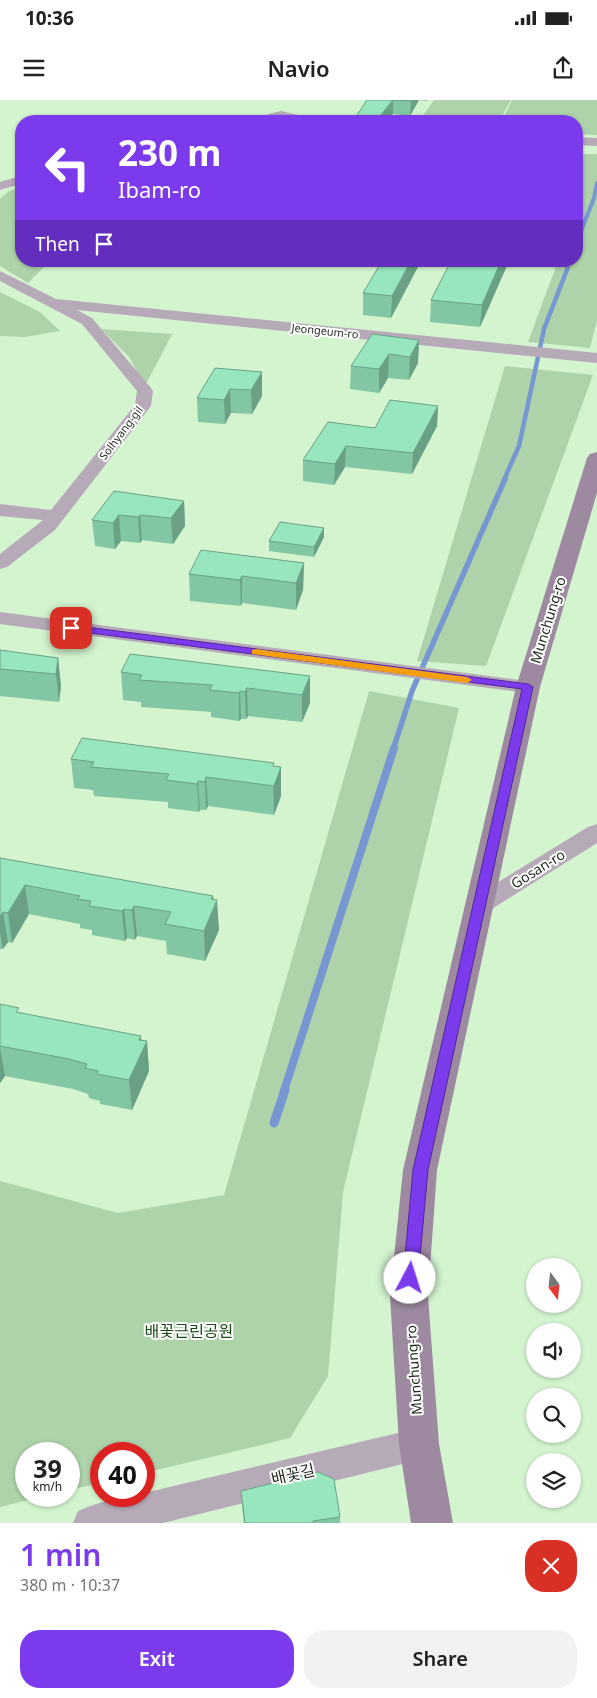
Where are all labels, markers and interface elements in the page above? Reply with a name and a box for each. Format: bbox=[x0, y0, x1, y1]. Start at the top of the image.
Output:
text: 10:36 bbox=[25, 5, 74, 31]
text: Navio bbox=[267, 53, 330, 83]
icon: menu bbox=[20, 54, 48, 82]
icon: share bbox=[549, 54, 577, 82]
text: 230 m bbox=[118, 129, 221, 176]
icon: left bbox=[35, 135, 100, 200]
text: Ibam-ro bbox=[118, 174, 201, 204]
icon: arrive bbox=[90, 230, 118, 258]
text: Then bbox=[35, 231, 80, 257]
street label: Jeongeum-ro bbox=[290, 319, 360, 342]
street label: Solhyang-gil bbox=[95, 403, 146, 463]
street label: Munchung-ro bbox=[525, 574, 570, 666]
pin bbox=[50, 607, 92, 649]
icon: arrive bbox=[57, 614, 85, 642]
street label: Gosan-ro bbox=[507, 845, 568, 893]
position arrow bbox=[383, 1251, 435, 1303]
north arrow bbox=[526, 1258, 581, 1312]
map controls bbox=[526, 1258, 581, 1508]
park label: 배꽃근린공원 bbox=[145, 1320, 233, 1342]
button: sound bbox=[526, 1323, 581, 1378]
street label: Munchung-ro bbox=[401, 1325, 426, 1415]
button: search bbox=[526, 1388, 581, 1443]
speed limit sign: 40 bbox=[90, 1442, 155, 1507]
text: 39 bbox=[33, 1451, 62, 1485]
button: layers bbox=[526, 1453, 581, 1508]
street label: 배꽃길 bbox=[269, 1458, 317, 1490]
text: km/h bbox=[33, 1478, 62, 1495]
text: 1 min bbox=[20, 1534, 101, 1575]
button: close bbox=[525, 1540, 577, 1592]
text: 380 m · 10:37 bbox=[20, 1574, 120, 1596]
button: Exit bbox=[20, 1630, 294, 1688]
button: Share bbox=[304, 1630, 577, 1688]

